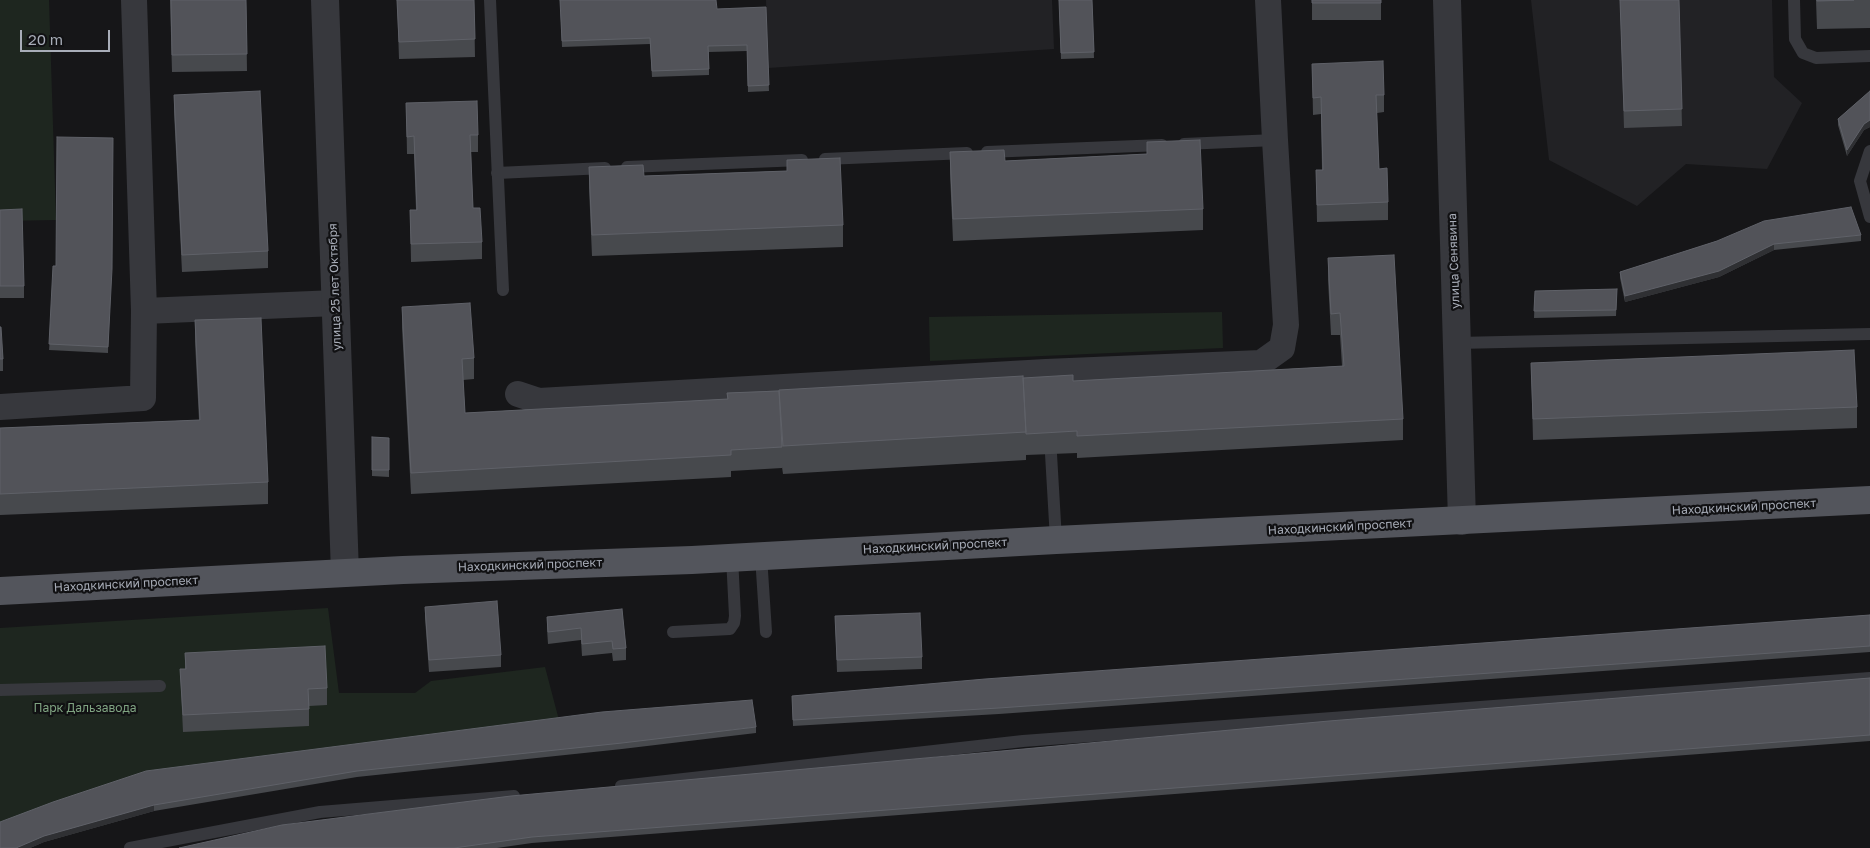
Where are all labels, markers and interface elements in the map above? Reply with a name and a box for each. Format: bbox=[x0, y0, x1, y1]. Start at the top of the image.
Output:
scale bar bbox=[22, 20, 112, 52]
text: 20 m bbox=[28, 30, 63, 48]
street label: улица Сенявина bbox=[1445, 213, 1463, 309]
street label: улица 25 лет Октября bbox=[326, 223, 344, 351]
street label: Находкинский проспект bbox=[1671, 496, 1817, 518]
street label: Находкинский проспект bbox=[1267, 516, 1413, 538]
street label: Находкинский проспект bbox=[862, 535, 1008, 557]
street label: Находкинский проспект bbox=[458, 555, 602, 575]
street label: Находкинский проспект bbox=[53, 573, 199, 595]
park label: Парк Дальзавода bbox=[33, 701, 137, 715]

